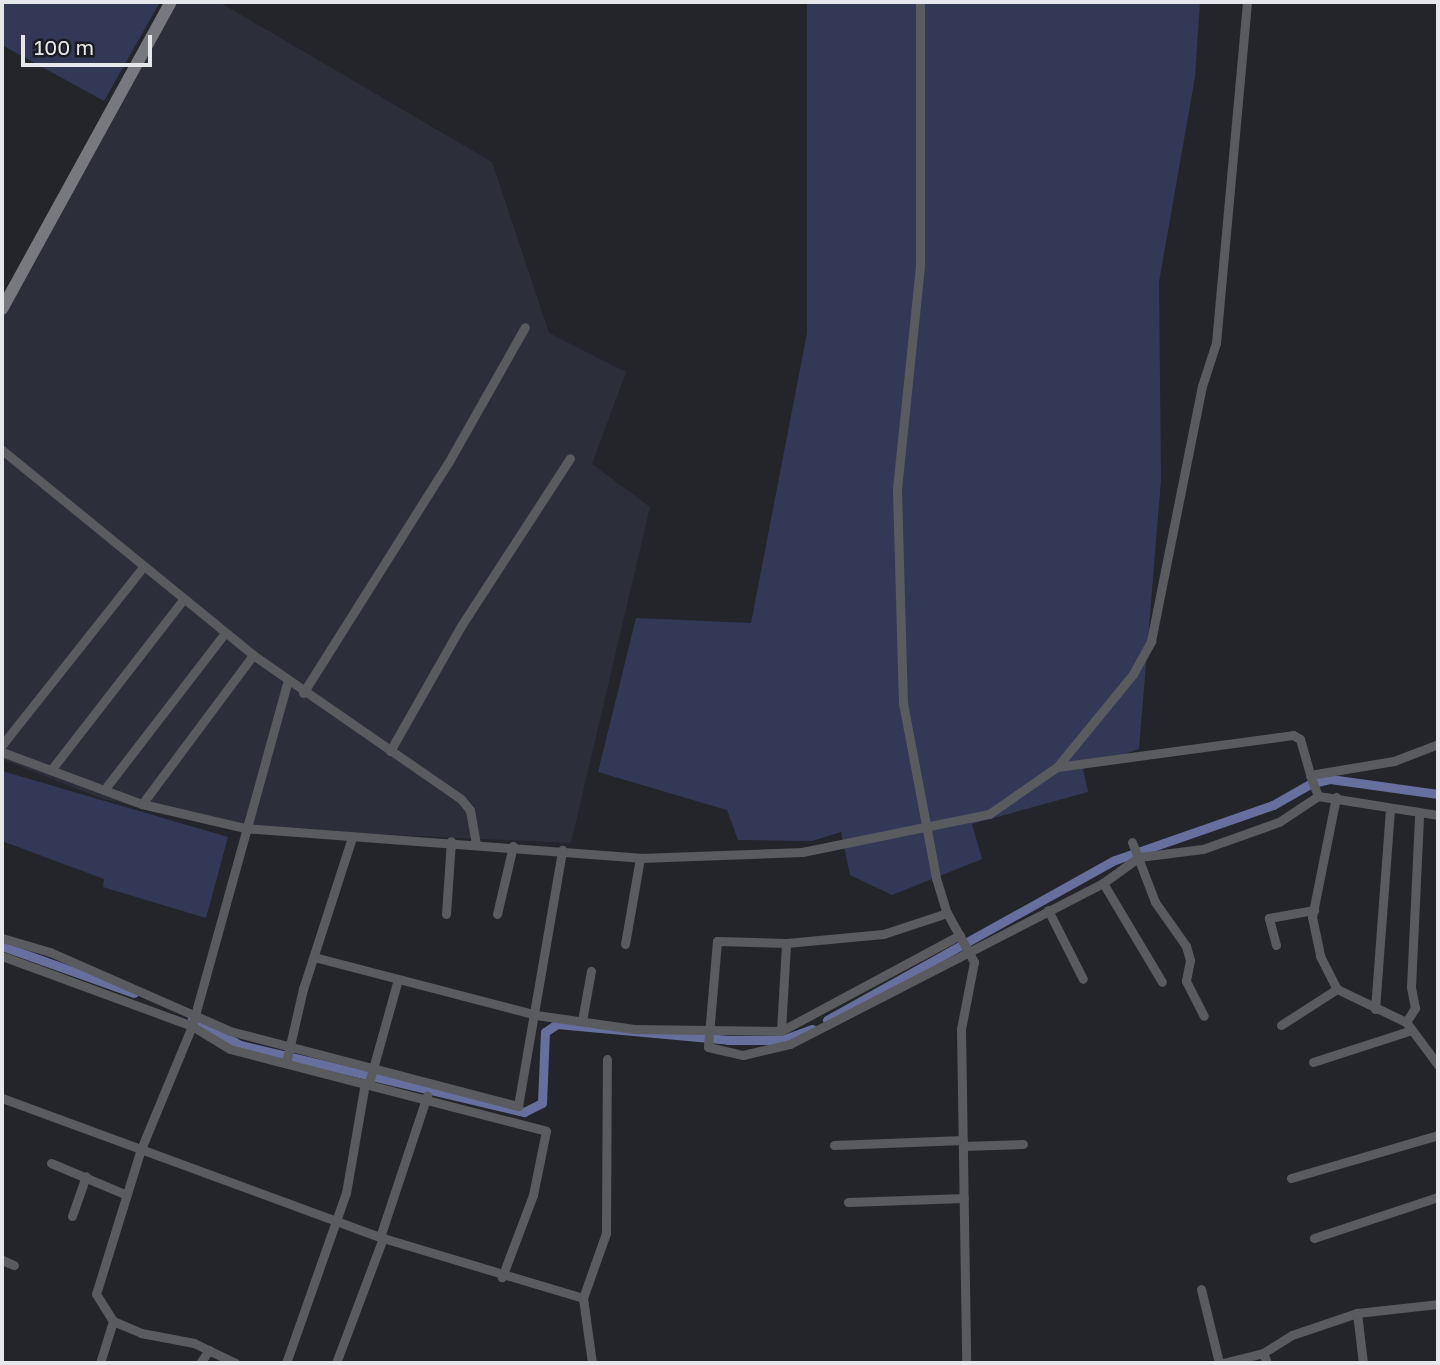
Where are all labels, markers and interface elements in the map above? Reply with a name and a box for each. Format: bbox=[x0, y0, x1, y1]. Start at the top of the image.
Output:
scale bar bbox=[24, 21, 156, 65]
text: 100 m bbox=[34, 34, 94, 60]

